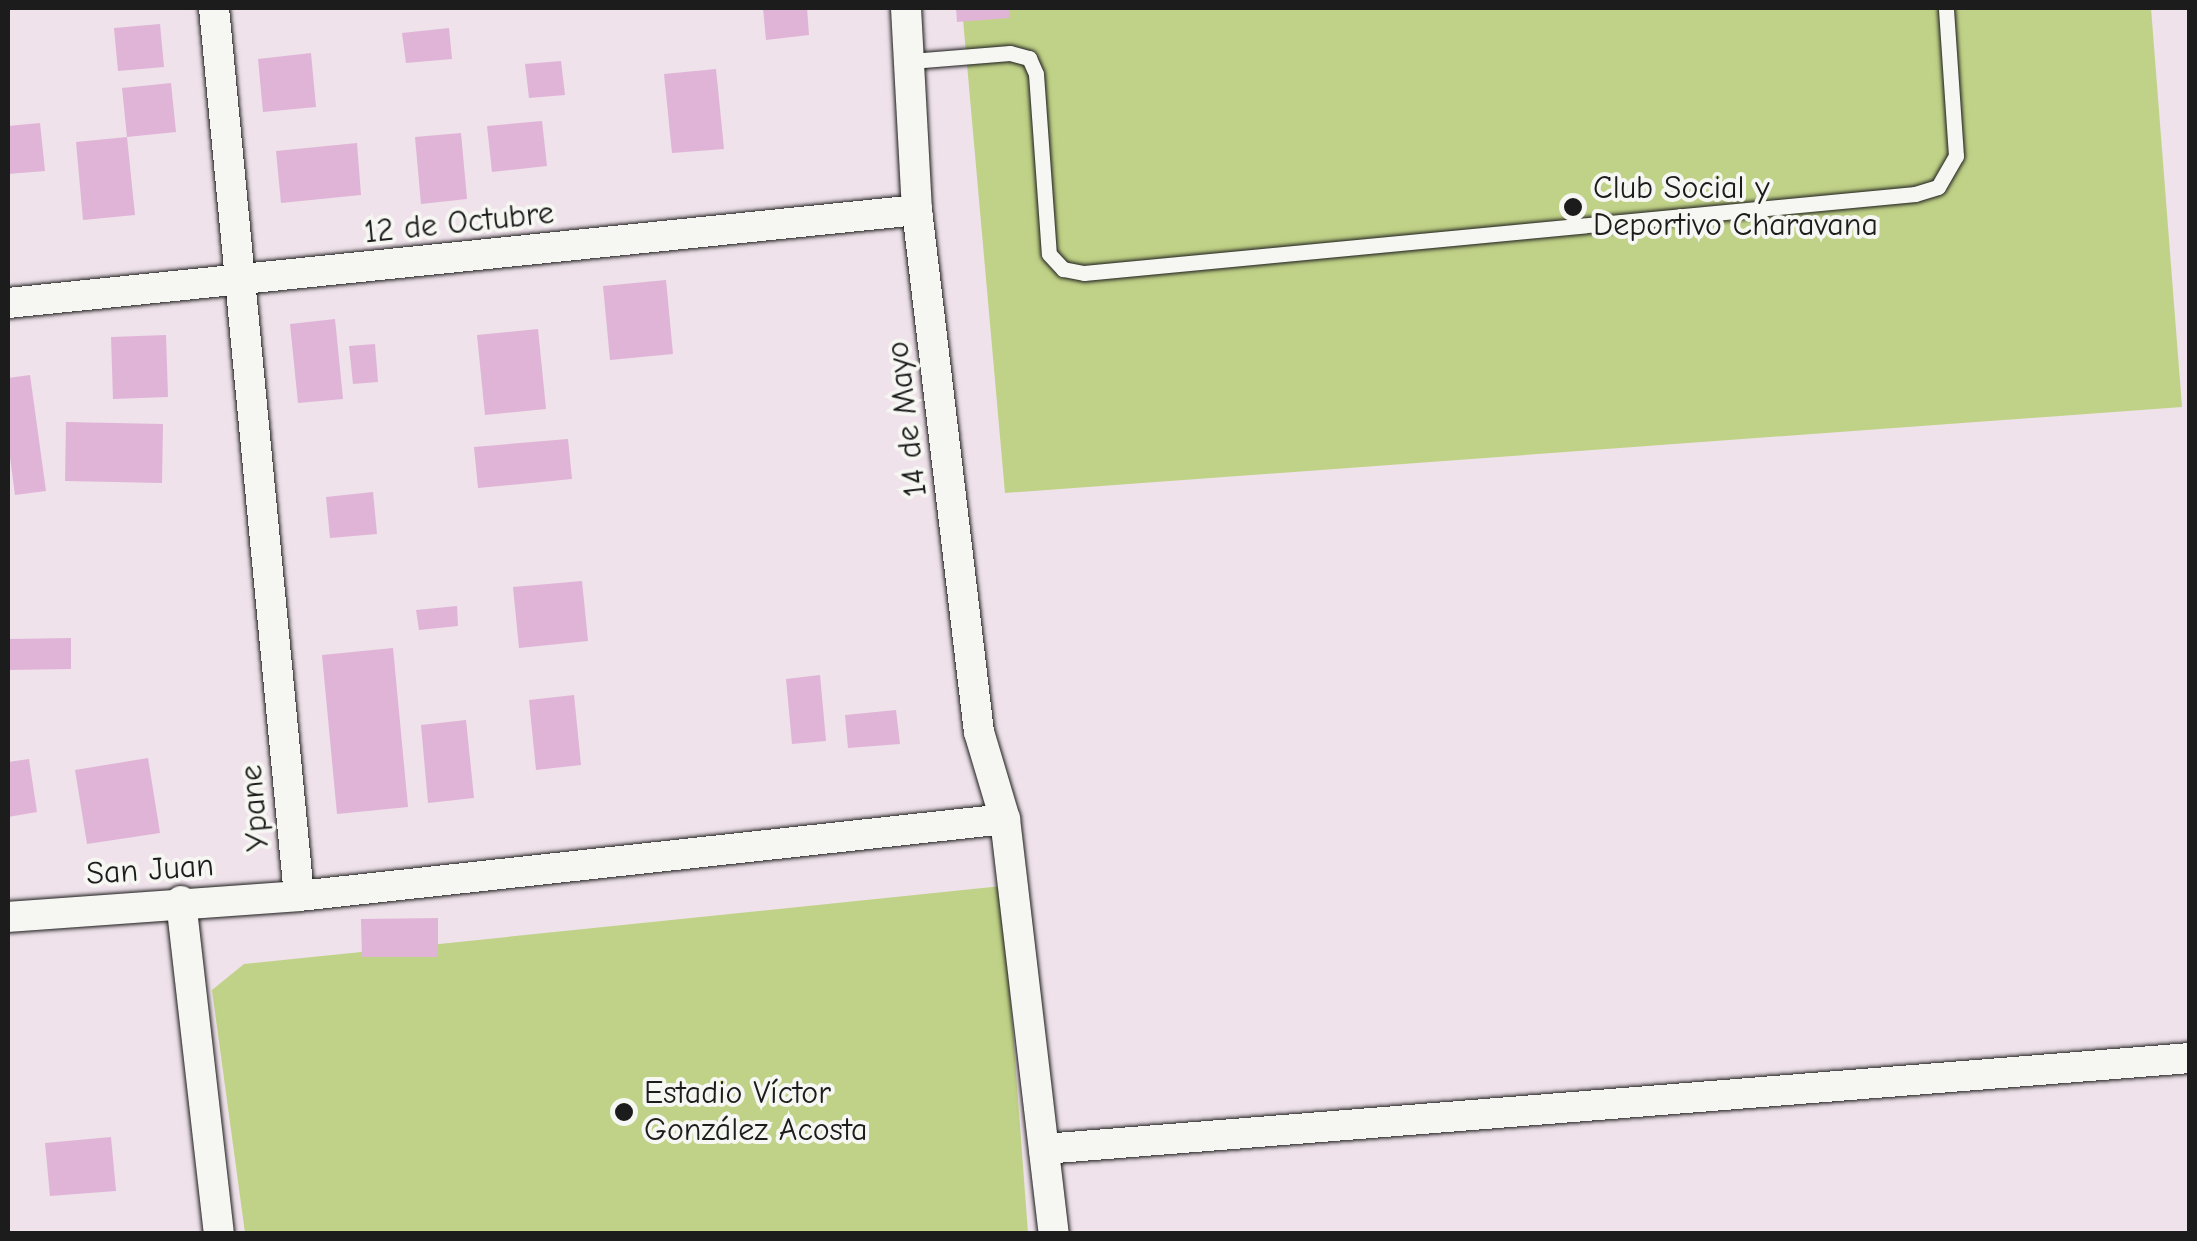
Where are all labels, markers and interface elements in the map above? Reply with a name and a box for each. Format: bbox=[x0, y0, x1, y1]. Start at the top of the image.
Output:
place label: Club Social y Deportivo Charavana bbox=[1593, 170, 1878, 245]
street label: 12 de Octubre bbox=[362, 194, 556, 252]
marker: Club Social y Deportivo Charavana bbox=[1562, 196, 1584, 218]
street label: 14 de Mayo bbox=[878, 339, 936, 499]
street label: Ypane bbox=[232, 763, 278, 853]
street label: San Juan bbox=[85, 846, 215, 894]
place label: Estadio Víctor González Acosta bbox=[644, 1075, 868, 1150]
marker: Estadio Víctor González Acosta bbox=[613, 1101, 635, 1123]

